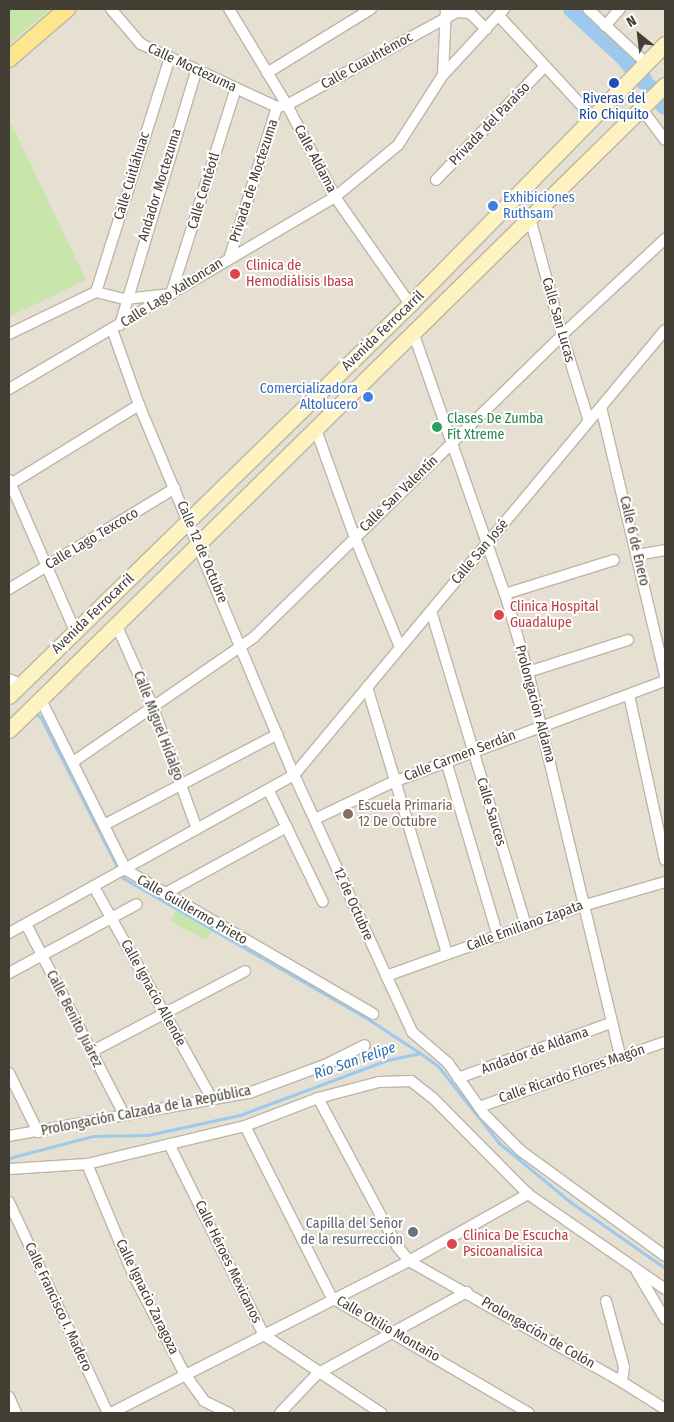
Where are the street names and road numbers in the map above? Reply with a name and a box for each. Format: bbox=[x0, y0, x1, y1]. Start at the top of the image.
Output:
street label: Calle Cuauhtémoc bbox=[318, 29, 416, 93]
street label: Calle Moctezuma bbox=[145, 40, 239, 96]
street label: Privada del Paraíso bbox=[446, 79, 534, 169]
street label: Privada de Moctezuma bbox=[226, 117, 282, 245]
street label: Calle Aldama bbox=[290, 122, 340, 196]
street label: Andador Moctezuma bbox=[135, 127, 185, 243]
street label: Calle Cuitláhuac bbox=[111, 130, 153, 222]
street label: Calle Centéotl bbox=[184, 151, 224, 231]
street label: Calle Lago Xaltoncan bbox=[118, 255, 226, 331]
street label: Calle San Lucas bbox=[538, 276, 578, 364]
street label: Avenida Ferrocarril bbox=[338, 287, 428, 375]
street label: Calle San Valentín bbox=[356, 452, 442, 536]
street label: Calle 6 de Enero bbox=[615, 494, 653, 588]
street label: Calle 12 de Octubre bbox=[173, 498, 231, 606]
street label: Calle Lago Texcoco bbox=[42, 505, 142, 573]
street label: Calle San José bbox=[448, 516, 512, 588]
street label: Avenida Ferrocarril bbox=[48, 570, 138, 658]
street label: Prolongación Aldama bbox=[511, 643, 559, 765]
street label: Calle Miguel Hidalgo bbox=[129, 669, 187, 783]
street label: Calle Carmen Serdán bbox=[402, 727, 518, 785]
street label: Calle Sauces bbox=[473, 776, 509, 848]
street label: 12 de Octubre bbox=[329, 865, 377, 943]
street label: Calle Guillermo Prieto bbox=[134, 872, 250, 948]
street label: Calle Emiliano Zapata bbox=[464, 897, 586, 955]
street label: Calle Ignacio Allende bbox=[117, 937, 189, 1049]
street label: Calle Benito Juárez bbox=[42, 968, 106, 1070]
street label: Andador de Aldama bbox=[479, 1024, 591, 1078]
street label: Calle Ricardo Flores Magón bbox=[497, 1041, 647, 1107]
street label: Prolongación Calzada de la República bbox=[40, 1082, 252, 1140]
street label: Calle Héroes Mexicanos bbox=[191, 1198, 265, 1326]
street label: Calle Ignacio Zaragoza bbox=[112, 1237, 182, 1357]
street label: Calle Francisco I. Madero bbox=[21, 1240, 95, 1374]
street label: Calle Otilio Montaño bbox=[333, 1293, 443, 1365]
street label: Prolongación de Colón bbox=[478, 1294, 598, 1372]

